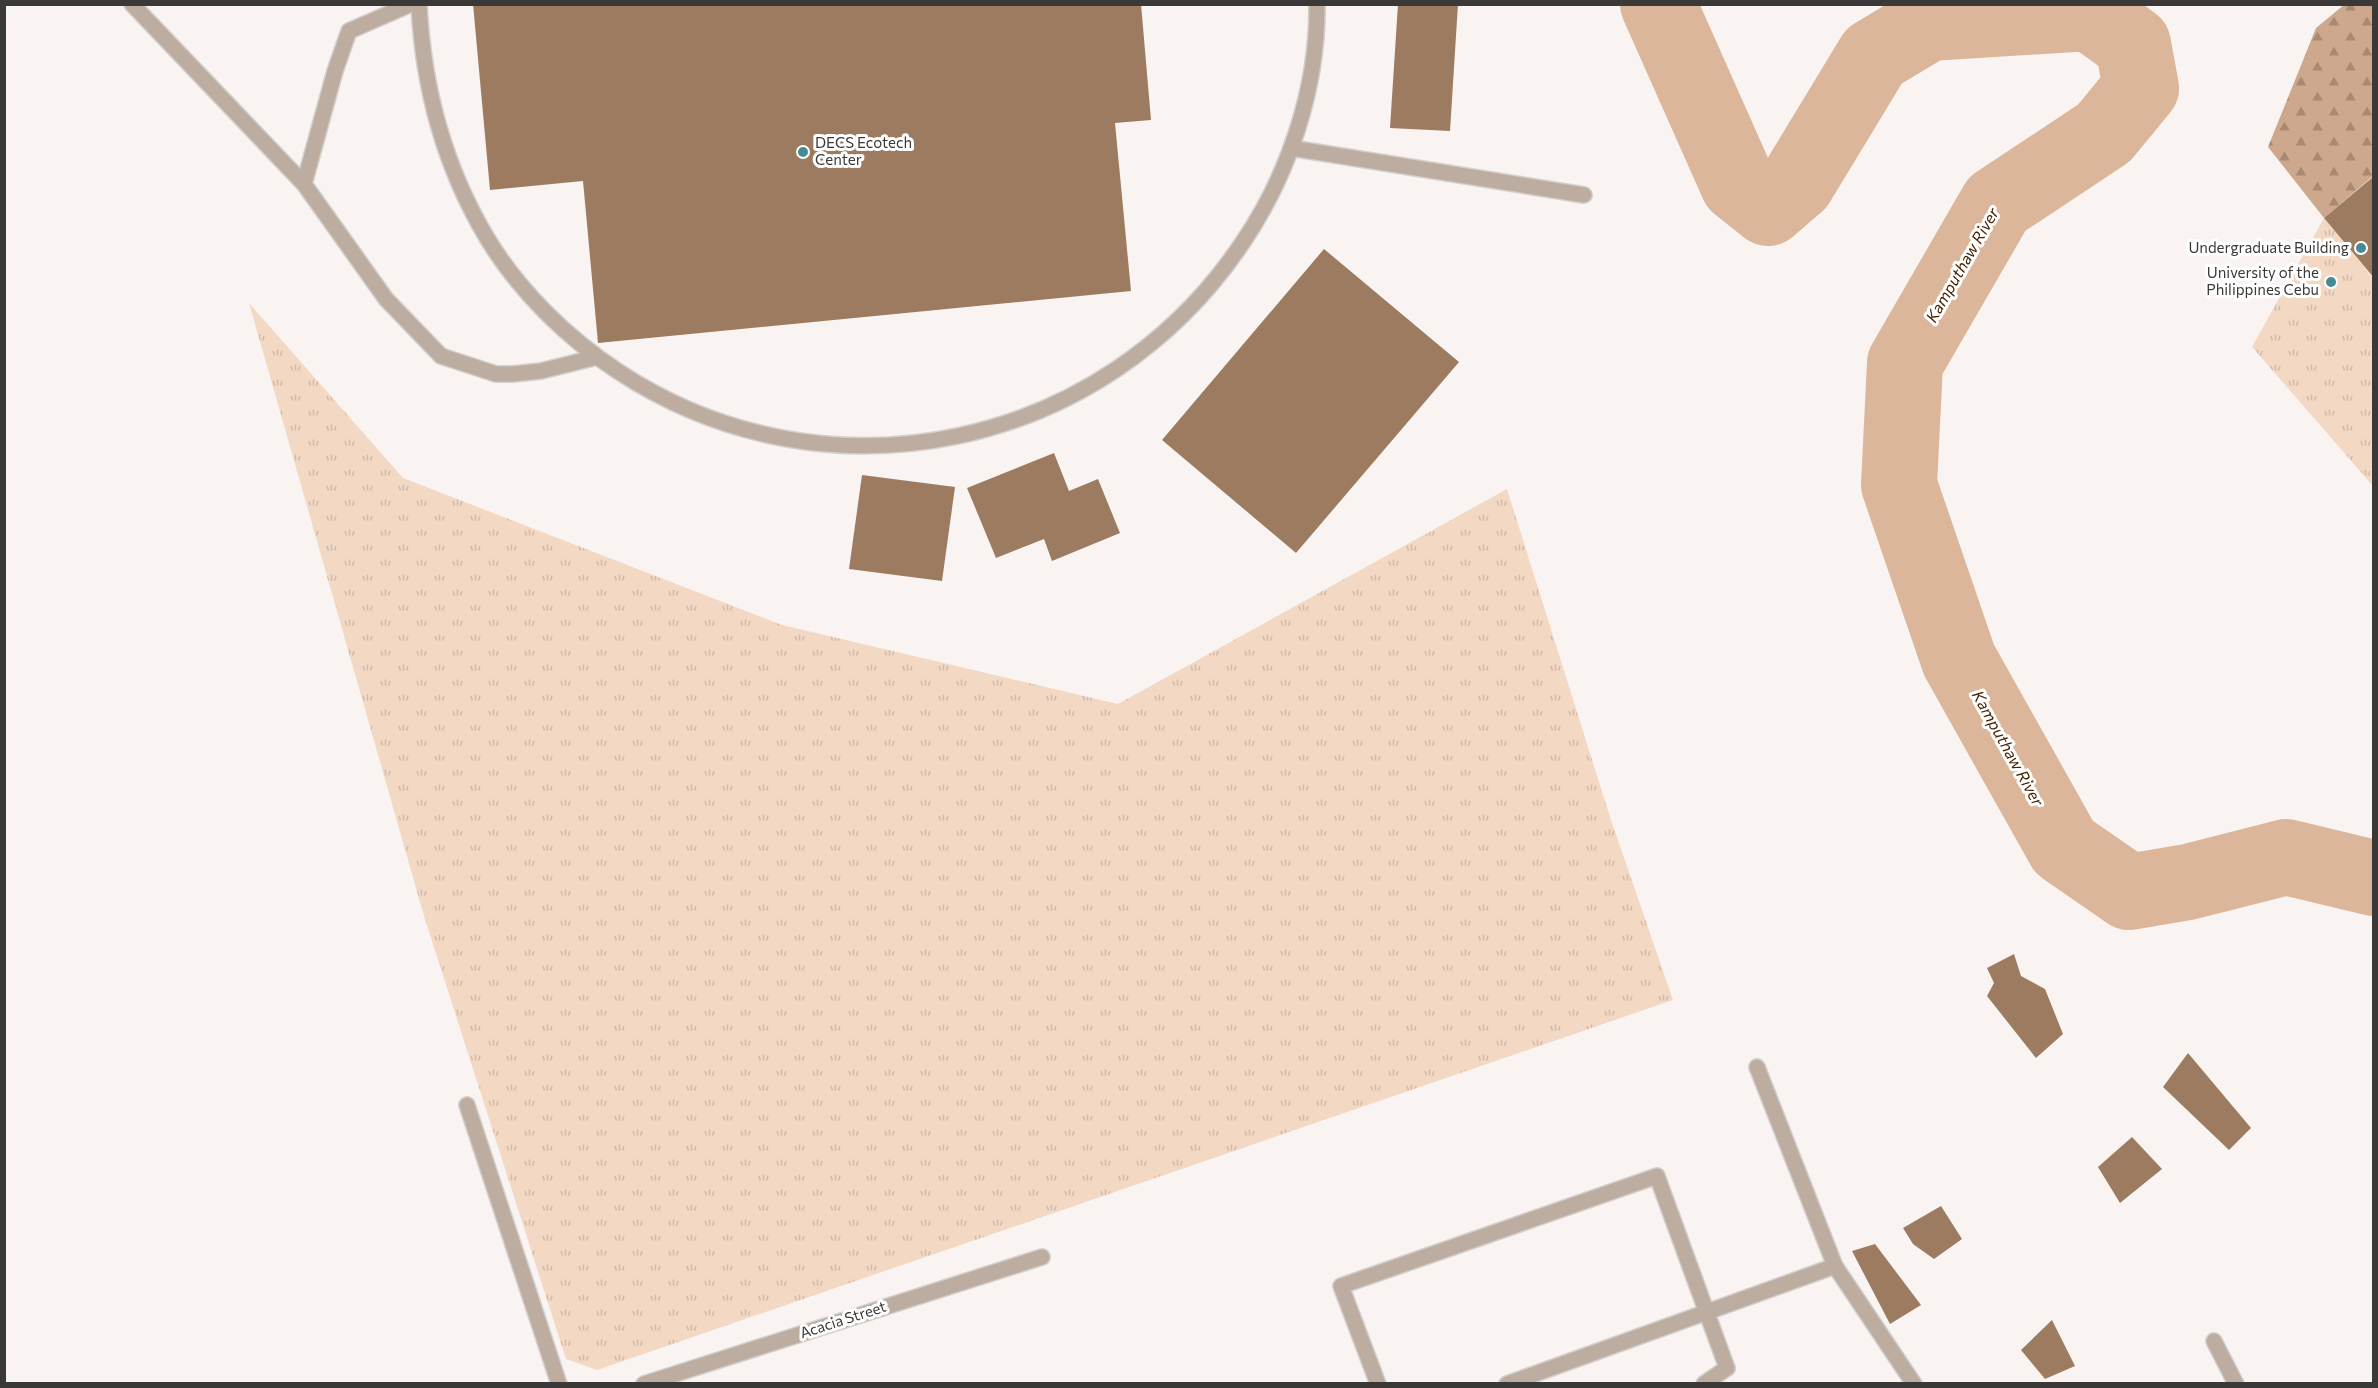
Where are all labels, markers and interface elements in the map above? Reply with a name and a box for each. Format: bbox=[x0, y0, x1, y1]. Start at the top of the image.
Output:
place label: DECS Ecotech Center bbox=[815, 133, 912, 168]
marker: DECS Ecotech Center bbox=[796, 145, 810, 159]
water label: Kamputhaw River bbox=[1921, 204, 2002, 325]
place label: Undergraduate Building bbox=[2188, 238, 2349, 256]
marker: Undergraduate Building bbox=[2354, 241, 2368, 255]
place label: University of the Philippines Cebu bbox=[2206, 263, 2319, 298]
marker: University of the Philippines Cebu bbox=[2324, 275, 2338, 289]
water label: Kamputhaw River bbox=[1969, 687, 2048, 809]
street label: Acacia Street bbox=[797, 1297, 888, 1341]

